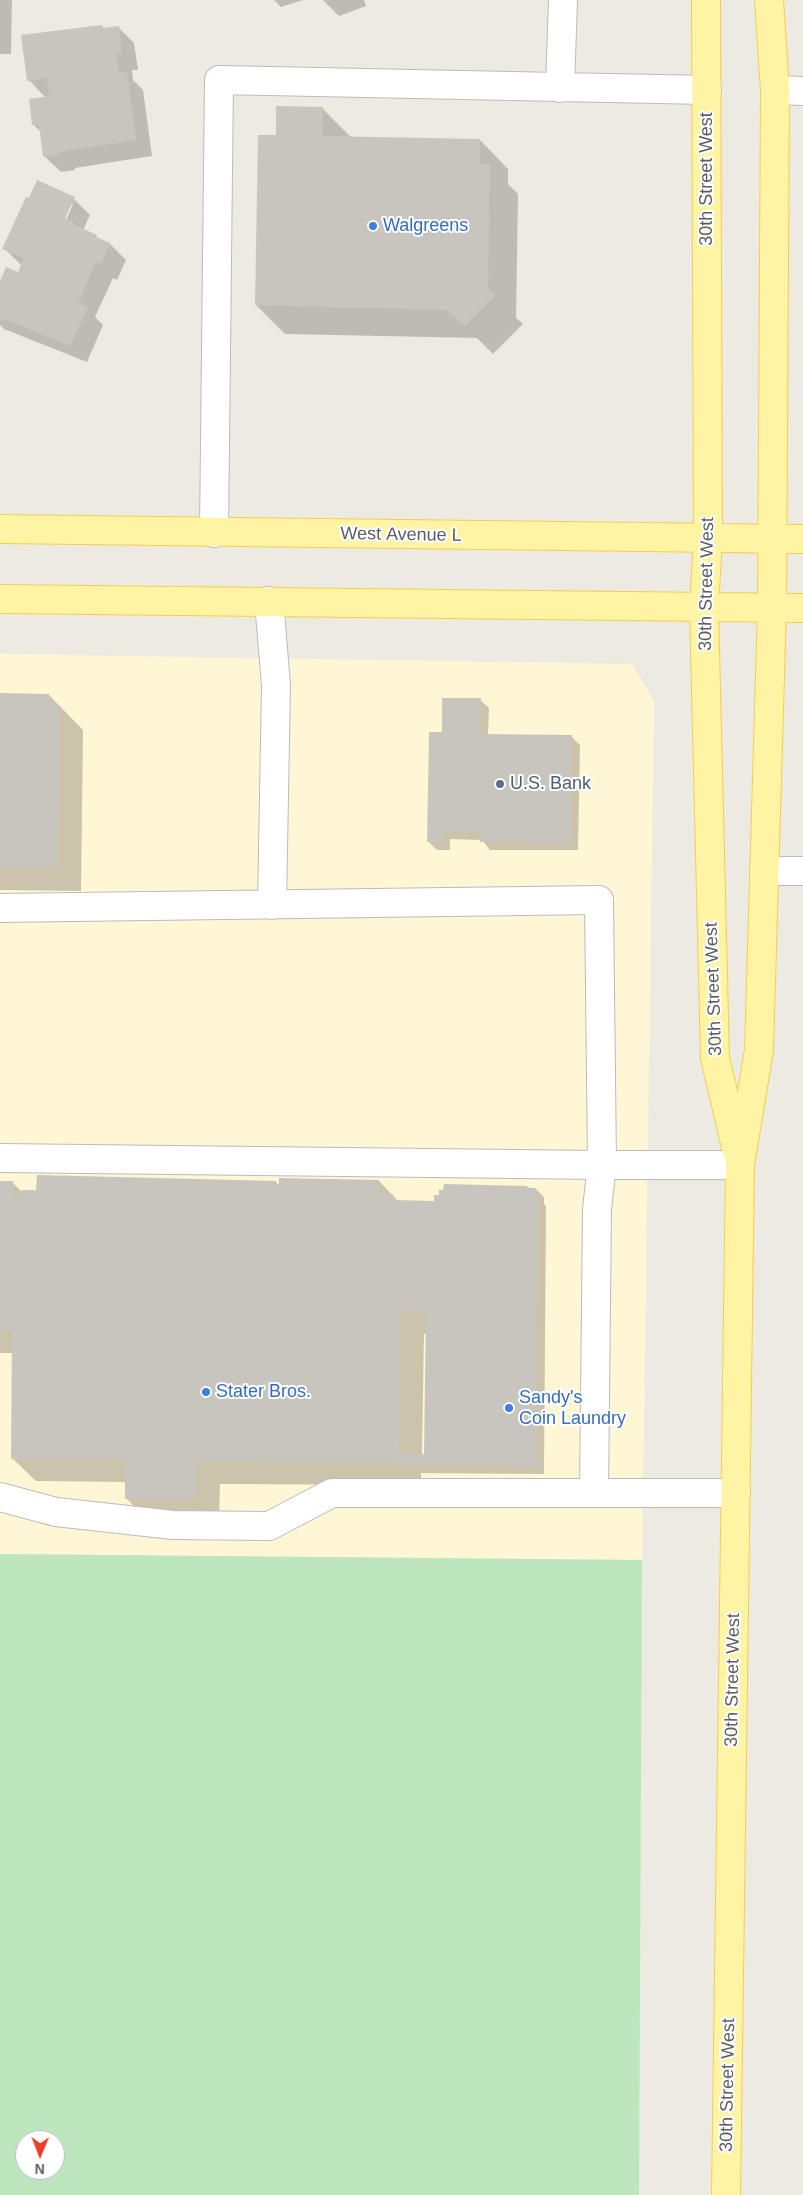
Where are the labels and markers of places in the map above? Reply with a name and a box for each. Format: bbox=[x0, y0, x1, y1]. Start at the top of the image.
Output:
place label: Walgreens bbox=[383, 215, 468, 237]
marker: Walgreens bbox=[367, 220, 379, 232]
place label: U.S. Bank bbox=[510, 773, 591, 795]
marker: U.S. Bank bbox=[494, 778, 506, 790]
place label: Stater Bros. bbox=[216, 1381, 311, 1403]
marker: Stater Bros. bbox=[200, 1386, 212, 1398]
place label: Sandy's Coin Laundry bbox=[519, 1387, 626, 1430]
marker: Sandy's Coin Laundry bbox=[503, 1402, 515, 1414]

